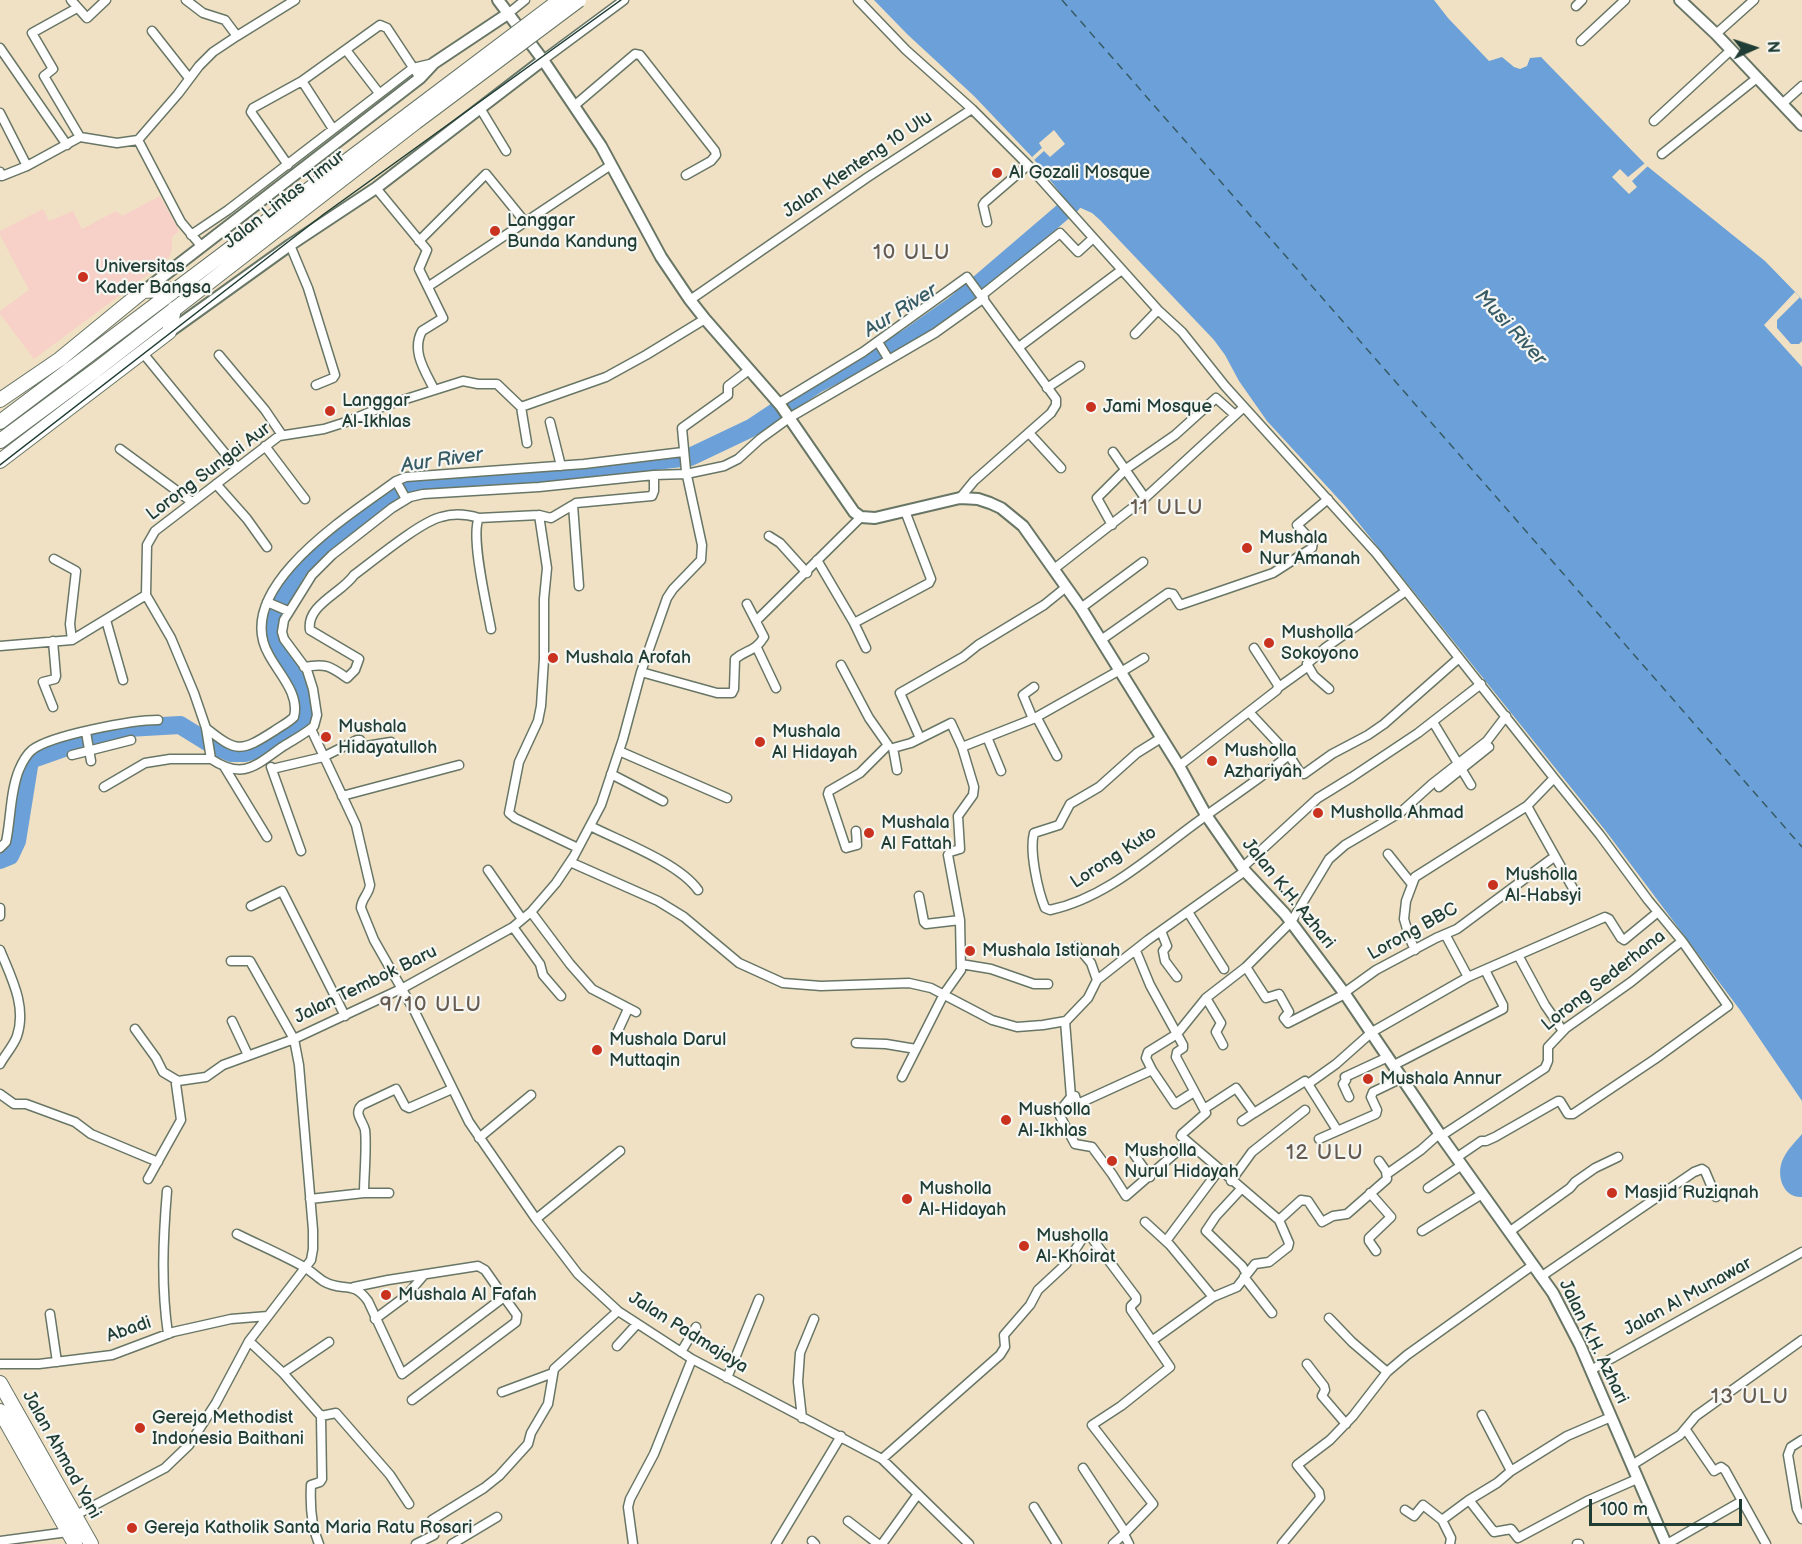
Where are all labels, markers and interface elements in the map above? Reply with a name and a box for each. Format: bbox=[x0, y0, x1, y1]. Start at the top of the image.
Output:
north arrow bbox=[1724, 18, 1784, 78]
text: N bbox=[1763, 41, 1782, 54]
street label: Jalan Klenteng 10 Ulu bbox=[779, 107, 937, 223]
street label: Jalan Lintas Timur bbox=[220, 146, 350, 254]
place label: Al Gozali Mosque bbox=[1009, 162, 1150, 184]
marker: Al Gozali Mosque bbox=[990, 166, 1004, 180]
place label: Langgar Bunda Kandung bbox=[507, 210, 637, 252]
marker: Langgar Bunda Kandung bbox=[488, 224, 502, 238]
district label: 10 ULU bbox=[873, 241, 951, 267]
place label: Universitas Kader Bangsa bbox=[95, 256, 211, 298]
marker: Universitas Kader Bangsa bbox=[76, 270, 90, 284]
water label: Aur River bbox=[860, 279, 942, 343]
water label: Musi River bbox=[1469, 285, 1551, 371]
place label: Langgar Al-Ikhlas bbox=[342, 390, 411, 432]
place label: Jami Mosque bbox=[1103, 396, 1212, 418]
marker: Jami Mosque bbox=[1084, 400, 1098, 414]
marker: Langgar Al-Ikhlas bbox=[323, 404, 337, 418]
street label: Lorong Sungai Aur bbox=[143, 418, 275, 526]
water label: Aur River bbox=[400, 443, 484, 479]
district label: 11 ULU bbox=[1130, 496, 1204, 522]
place label: Mushala Nur Amanah bbox=[1259, 527, 1360, 570]
marker: Mushala Nur Amanah bbox=[1240, 541, 1254, 555]
place label: Musholla Sokoyono bbox=[1281, 622, 1359, 664]
marker: Musholla Sokoyono bbox=[1262, 636, 1276, 650]
place label: Mushala Arofah bbox=[565, 647, 691, 669]
marker: Mushala Arofah bbox=[546, 651, 560, 665]
place label: Mushala Hidayatulloh bbox=[338, 716, 437, 758]
place label: Mushala Al Hidayah bbox=[772, 721, 858, 764]
marker: Mushala Hidayatulloh bbox=[319, 730, 333, 744]
marker: Mushala Al Hidayah bbox=[753, 735, 767, 749]
place label: Musholla Azhariyah bbox=[1224, 740, 1302, 783]
marker: Musholla Azhariyah bbox=[1205, 754, 1219, 768]
place label: Musholla Ahmad bbox=[1330, 802, 1464, 824]
marker: Musholla Ahmad bbox=[1311, 806, 1325, 820]
place label: Mushala Al Fattah bbox=[881, 812, 952, 854]
street label: Lorong Kuto bbox=[1067, 822, 1161, 894]
marker: Mushala Al Fattah bbox=[862, 826, 876, 840]
street label: Jalan K.H. Azhari bbox=[1237, 835, 1339, 953]
place label: Musholla Al-Habsyi bbox=[1505, 864, 1581, 906]
marker: Musholla Al-Habsyi bbox=[1486, 878, 1500, 892]
street label: Lorong BBC bbox=[1364, 898, 1462, 966]
street label: Lorong Sederhana bbox=[1538, 926, 1670, 1036]
place label: Mushala Istianah bbox=[982, 940, 1120, 962]
street label: Jalan Tembok Baru bbox=[291, 941, 441, 1029]
marker: Mushala Istianah bbox=[963, 944, 977, 958]
district label: 9/10 ULU bbox=[380, 993, 482, 1019]
place label: Mushala Darul Muttaqin bbox=[609, 1029, 726, 1072]
marker: Mushala Darul Muttaqin bbox=[590, 1043, 604, 1057]
place label: Mushala Annur bbox=[1380, 1068, 1501, 1090]
marker: Mushala Annur bbox=[1361, 1072, 1375, 1086]
place label: Musholla Al-Ikhlas bbox=[1018, 1099, 1091, 1142]
marker: Musholla Al-Ikhlas bbox=[999, 1113, 1013, 1127]
place label: Musholla Nurul Hidayah bbox=[1124, 1140, 1239, 1182]
district label: 12 ULU bbox=[1286, 1141, 1364, 1167]
marker: Musholla Nurul Hidayah bbox=[1105, 1154, 1119, 1168]
place label: Musholla Al-Hidayah bbox=[919, 1178, 1006, 1220]
place label: Masjid Ruziqnah bbox=[1624, 1182, 1759, 1204]
marker: Masjid Ruziqnah bbox=[1605, 1186, 1619, 1200]
marker: Musholla Al-Hidayah bbox=[900, 1192, 914, 1206]
place label: Musholla Al-Khoirat bbox=[1036, 1225, 1115, 1268]
marker: Musholla Al-Khoirat bbox=[1017, 1239, 1031, 1253]
street label: Jalan Al Munawar bbox=[1620, 1253, 1756, 1341]
street label: Jalan K.H. Azhari bbox=[1554, 1276, 1632, 1408]
place label: Mushala Al Fafah bbox=[398, 1284, 537, 1306]
marker: Mushala Al Fafah bbox=[379, 1288, 393, 1302]
street label: Jalan Padmajaya bbox=[624, 1288, 752, 1378]
street label: Abadi bbox=[104, 1312, 154, 1348]
district label: 13 ULU bbox=[1711, 1385, 1789, 1411]
street label: Jalan Ahmad Yani bbox=[17, 1387, 105, 1523]
place label: Gereja Methodist Indonesia Baithani bbox=[152, 1407, 304, 1450]
marker: Gereja Methodist Indonesia Baithani bbox=[133, 1421, 147, 1435]
scale bar bbox=[1592, 1487, 1745, 1525]
text: 100 m bbox=[1600, 1499, 1648, 1520]
place label: Gereja Katholik Santa Maria Ratu Rosari bbox=[144, 1517, 472, 1539]
marker: Gereja Katholik Santa Maria Ratu Rosari bbox=[125, 1521, 139, 1535]

